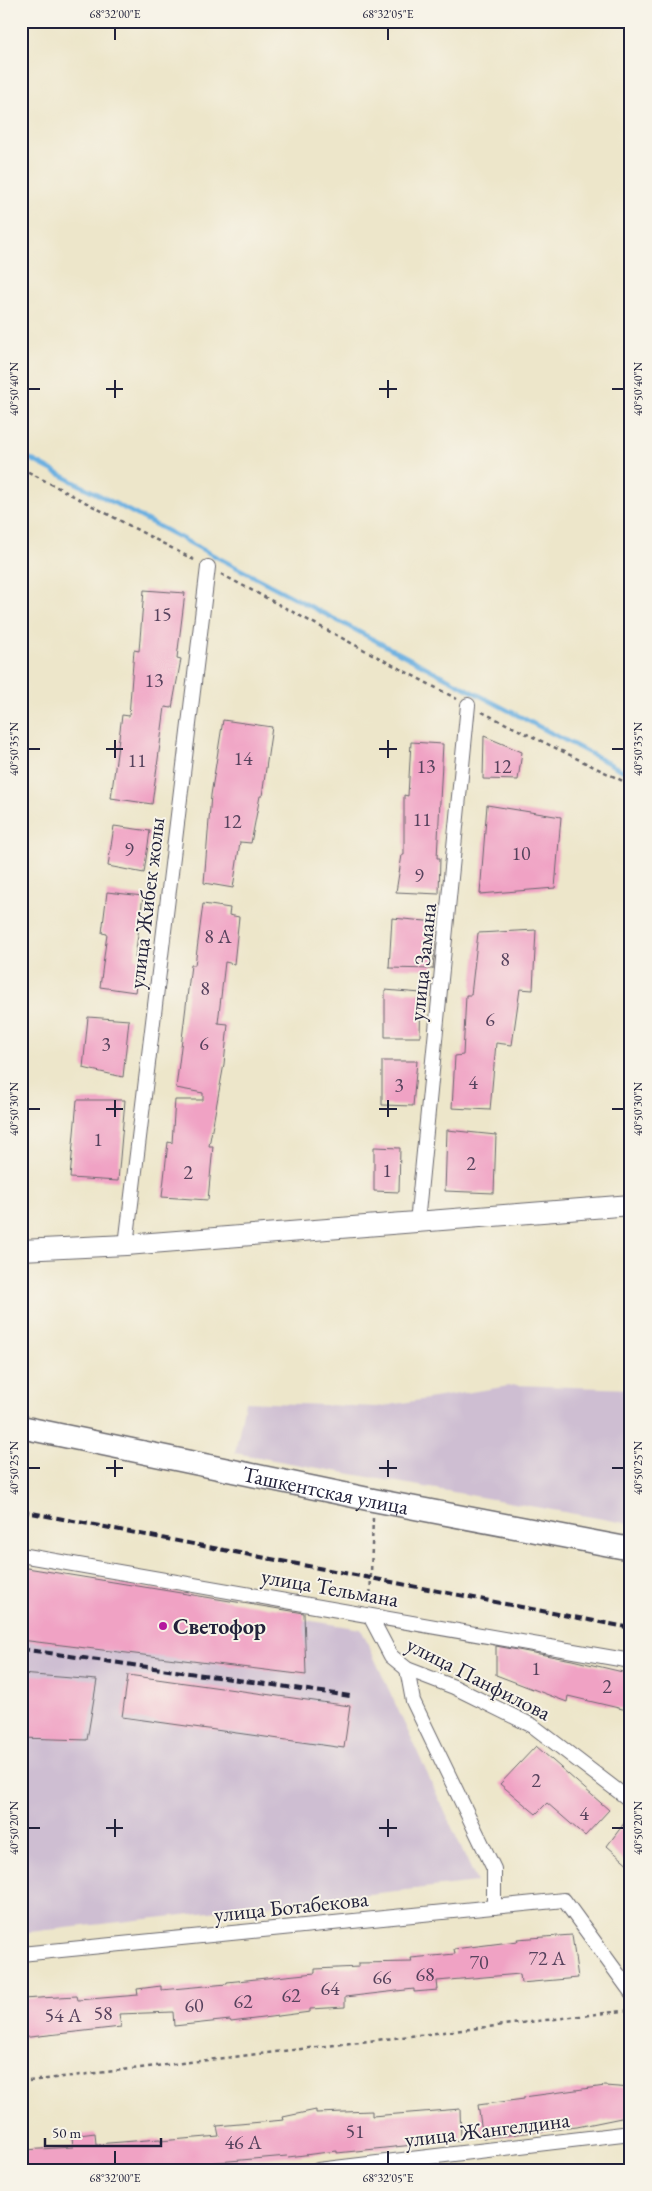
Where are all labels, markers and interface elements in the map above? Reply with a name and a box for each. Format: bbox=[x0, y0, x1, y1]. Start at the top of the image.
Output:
text: 68°32'00"E bbox=[89, 6, 141, 22]
text: 68°32'05"E bbox=[362, 6, 414, 22]
text: 40°50'40"N bbox=[6, 362, 22, 416]
text: 40°50'40"N bbox=[630, 362, 646, 416]
house number: 15 bbox=[152, 601, 172, 627]
house number: 13 bbox=[144, 667, 164, 693]
text: 40°50'35"N bbox=[6, 722, 22, 776]
text: 40°50'35"N bbox=[630, 722, 646, 776]
house number: 14 bbox=[233, 745, 253, 771]
house number: 11 bbox=[127, 747, 147, 773]
house number: 13 bbox=[416, 753, 436, 779]
house number: 12 bbox=[492, 753, 512, 779]
house number: 11 bbox=[412, 806, 432, 832]
house number: 12 bbox=[222, 808, 242, 834]
street label: улица Жибек жолы bbox=[122, 816, 171, 990]
house number: 9 bbox=[124, 836, 134, 862]
house number: 10 bbox=[511, 840, 531, 866]
house number: 9 bbox=[414, 862, 424, 888]
street label: улица Замана bbox=[402, 901, 443, 1023]
house number: 8 А bbox=[204, 923, 232, 949]
house number: 8 bbox=[500, 946, 510, 972]
house number: 8 bbox=[200, 975, 210, 1001]
house number: 6 bbox=[485, 1006, 495, 1032]
house number: 6 bbox=[199, 1030, 209, 1056]
house number: 3 bbox=[101, 1031, 111, 1057]
house number: 4 bbox=[468, 1069, 478, 1095]
house number: 3 bbox=[394, 1072, 404, 1098]
text: 40°50'30"N bbox=[6, 1082, 22, 1136]
text: 40°50'30"N bbox=[630, 1082, 646, 1136]
house number: 1 bbox=[93, 1126, 103, 1152]
house number: 2 bbox=[466, 1150, 476, 1176]
house number: 1 bbox=[382, 1157, 392, 1183]
house number: 2 bbox=[183, 1159, 193, 1185]
text: 40°50'25"N bbox=[6, 1441, 22, 1495]
text: 40°50'25"N bbox=[630, 1441, 646, 1495]
street label: Ташкентская улица bbox=[240, 1459, 411, 1521]
street label: улица Тельмана bbox=[259, 1561, 401, 1614]
place label: Светофор bbox=[173, 1612, 266, 1641]
marker: Светофор bbox=[157, 1620, 169, 1632]
street label: улица Панфилова bbox=[402, 1630, 556, 1727]
house number: 1 bbox=[531, 1655, 541, 1681]
house number: 2 bbox=[602, 1673, 612, 1699]
house number: 2 bbox=[531, 1767, 541, 1793]
house number: 4 bbox=[579, 1800, 589, 1826]
text: 40°50'20"N bbox=[6, 1801, 22, 1855]
text: 40°50'20"N bbox=[630, 1801, 646, 1855]
street label: улица Ботабекова bbox=[212, 1884, 370, 1929]
house number: 72 А bbox=[528, 1945, 566, 1971]
house number: 70 bbox=[469, 1949, 489, 1975]
house number: 68 bbox=[415, 1961, 435, 1987]
house number: 66 bbox=[372, 1964, 392, 1990]
house number: 64 bbox=[320, 1975, 340, 2001]
house number: 62 bbox=[281, 1982, 301, 2008]
house number: 62 bbox=[233, 1988, 253, 2014]
house number: 60 bbox=[184, 1992, 204, 2018]
house number: 58 bbox=[93, 2000, 113, 2026]
house number: 54 А bbox=[44, 2002, 82, 2028]
street label: улица Жангелдина bbox=[403, 2105, 572, 2154]
scale bar bbox=[45, 2116, 161, 2148]
house number: 51 bbox=[345, 2118, 365, 2144]
text: 50 m bbox=[52, 2123, 81, 2142]
house number: 46 А bbox=[224, 2129, 262, 2155]
text: 68°32'00"E bbox=[89, 2170, 141, 2186]
text: 68°32'05"E bbox=[362, 2170, 414, 2186]

